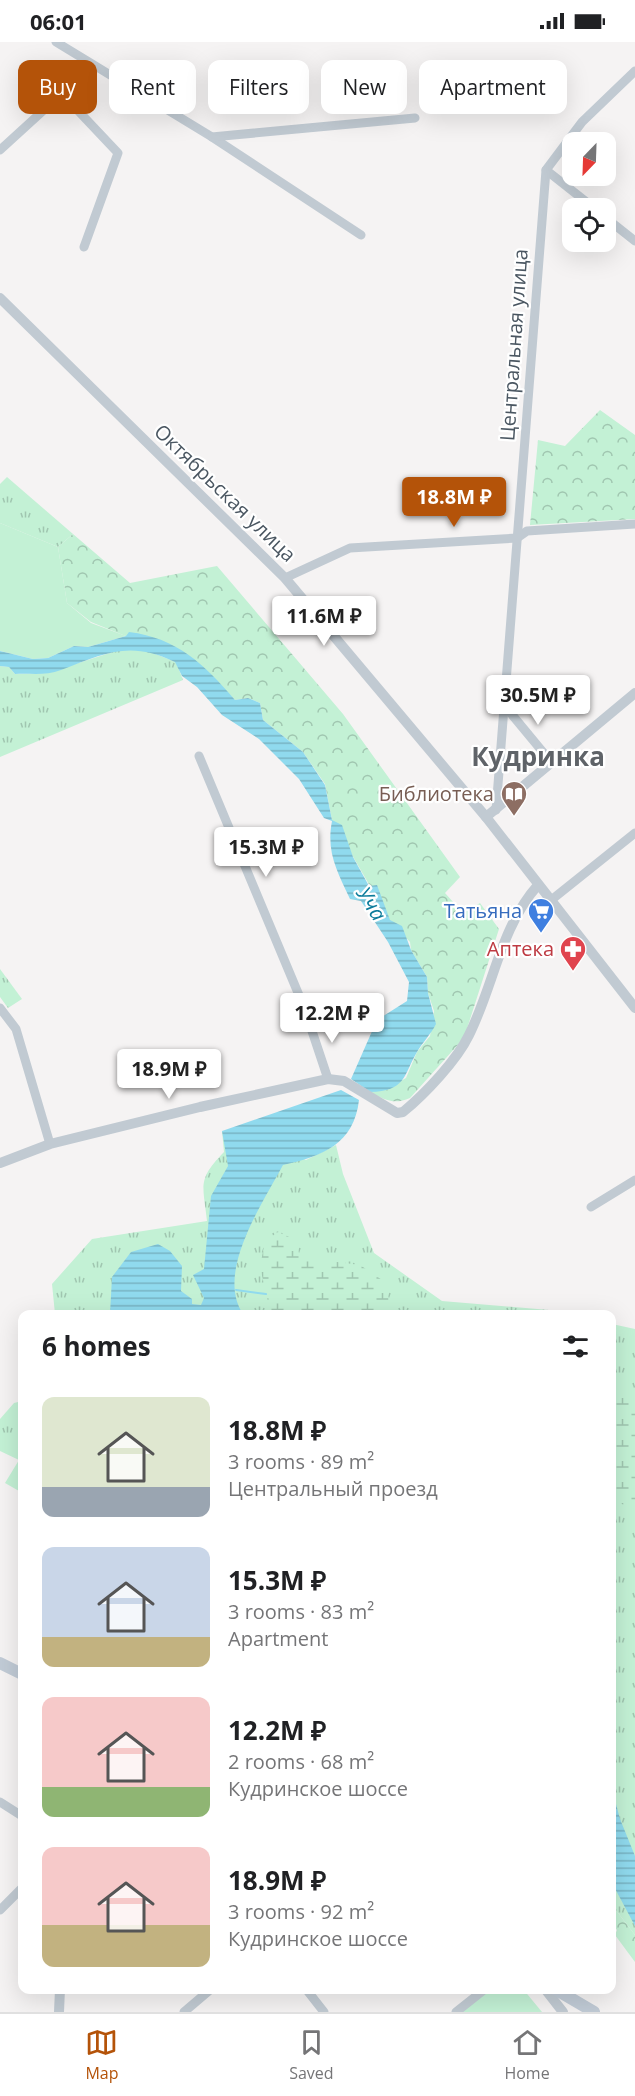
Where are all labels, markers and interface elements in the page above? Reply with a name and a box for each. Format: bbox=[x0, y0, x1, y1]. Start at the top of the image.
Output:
text: 06:01 bbox=[30, 6, 87, 36]
chip: Buy bbox=[18, 60, 97, 114]
chip: Rent bbox=[109, 60, 196, 114]
chip: Filters bbox=[208, 60, 309, 114]
chip: New bbox=[321, 60, 407, 114]
chip: Apartment bbox=[419, 60, 567, 114]
north arrow bbox=[562, 132, 616, 186]
map controls bbox=[562, 132, 616, 252]
button: locate bbox=[562, 198, 616, 252]
street label: Центральная улица bbox=[493, 248, 534, 442]
street label: Октябрьская улица bbox=[149, 418, 302, 567]
pin: 18.8M ₽ bbox=[399, 477, 509, 528]
text: 18.8M ₽ bbox=[416, 483, 492, 510]
pin: 11.6M ₽ bbox=[269, 596, 379, 647]
text: 11.6M ₽ bbox=[286, 602, 362, 629]
pin: 30.5M ₽ bbox=[483, 675, 593, 726]
text: 30.5M ₽ bbox=[500, 681, 576, 708]
district label: Кудринка bbox=[471, 738, 605, 774]
library icon: Библиотека bbox=[499, 779, 529, 817]
place label: Библиотека bbox=[379, 780, 494, 807]
pin: 15.3M ₽ bbox=[211, 827, 321, 878]
text: 15.3M ₽ bbox=[228, 833, 304, 860]
water label: Уча bbox=[350, 880, 393, 926]
supermarket icon: Татьяна bbox=[526, 896, 556, 934]
place label: Татьяна bbox=[444, 897, 522, 924]
pharmacy icon: Аптека bbox=[558, 934, 588, 972]
place label: Аптека bbox=[487, 935, 554, 962]
pin: 12.2M ₽ bbox=[277, 993, 387, 1044]
text: 12.2M ₽ bbox=[294, 999, 370, 1026]
pin: 18.9M ₽ bbox=[114, 1049, 224, 1100]
text: 18.9M ₽ bbox=[131, 1055, 207, 1082]
text: 6 homes bbox=[42, 1328, 151, 1364]
icon: filters bbox=[559, 1330, 592, 1363]
text: 18.8M ₽ bbox=[228, 1412, 326, 1448]
icon: home bbox=[90, 1421, 162, 1493]
text: 3 rooms · 89 m² bbox=[228, 1448, 374, 1475]
text: Центральный проезд bbox=[228, 1475, 438, 1502]
text: 15.3M ₽ bbox=[228, 1562, 326, 1598]
icon: home bbox=[90, 1571, 162, 1643]
text: 3 rooms · 83 m² bbox=[228, 1598, 374, 1625]
text: Apartment bbox=[228, 1625, 328, 1652]
text: 12.2M ₽ bbox=[228, 1712, 326, 1748]
icon: home bbox=[90, 1721, 162, 1793]
text: 2 rooms · 68 m² bbox=[228, 1748, 374, 1775]
text: Кудринское шоссе bbox=[228, 1775, 408, 1802]
text: 18.9M ₽ bbox=[228, 1862, 326, 1898]
icon: home bbox=[90, 1871, 162, 1943]
text: 3 rooms · 92 m² bbox=[228, 1898, 374, 1925]
text: Кудринское шоссе bbox=[228, 1925, 408, 1952]
tab: Map bbox=[85, 2026, 118, 2084]
tab: Saved bbox=[289, 2026, 334, 2084]
tab: Home bbox=[504, 2026, 550, 2084]

